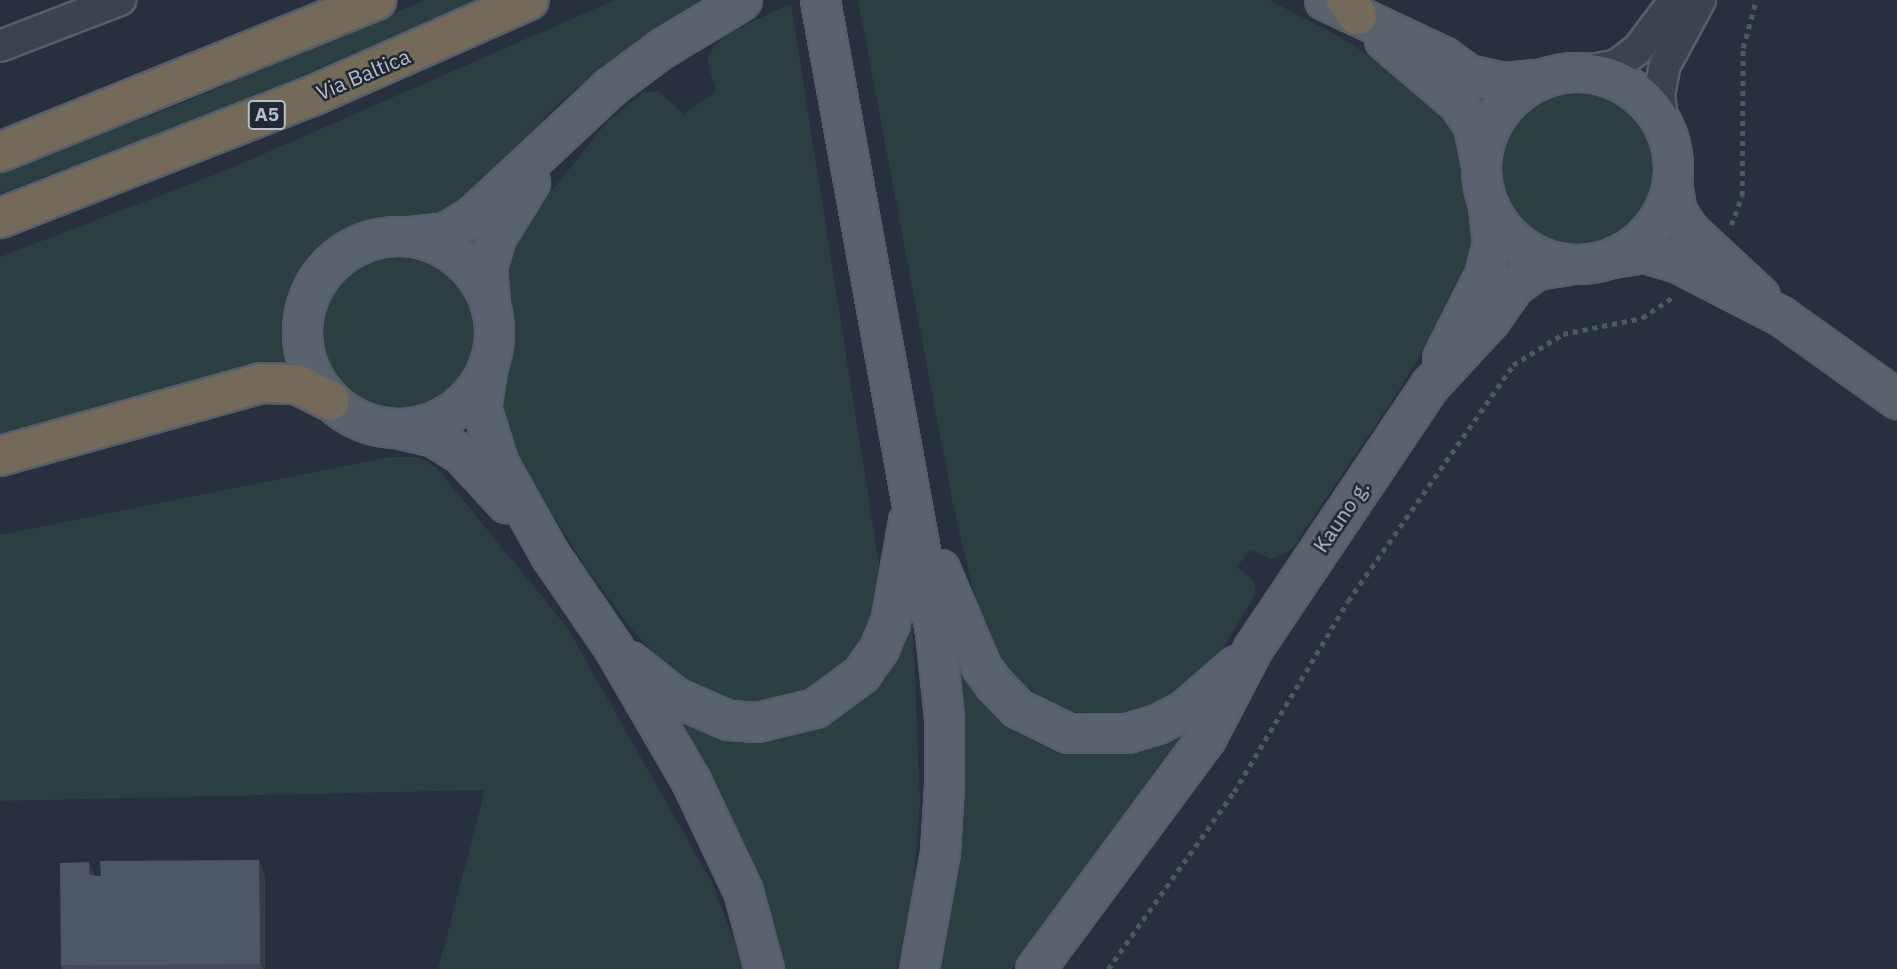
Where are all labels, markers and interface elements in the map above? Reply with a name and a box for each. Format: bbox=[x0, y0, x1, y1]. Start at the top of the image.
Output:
street label: Via Baltica bbox=[312, 43, 414, 105]
road number: A5 bbox=[248, 99, 286, 130]
street label: Kauno g. bbox=[1308, 475, 1374, 557]

